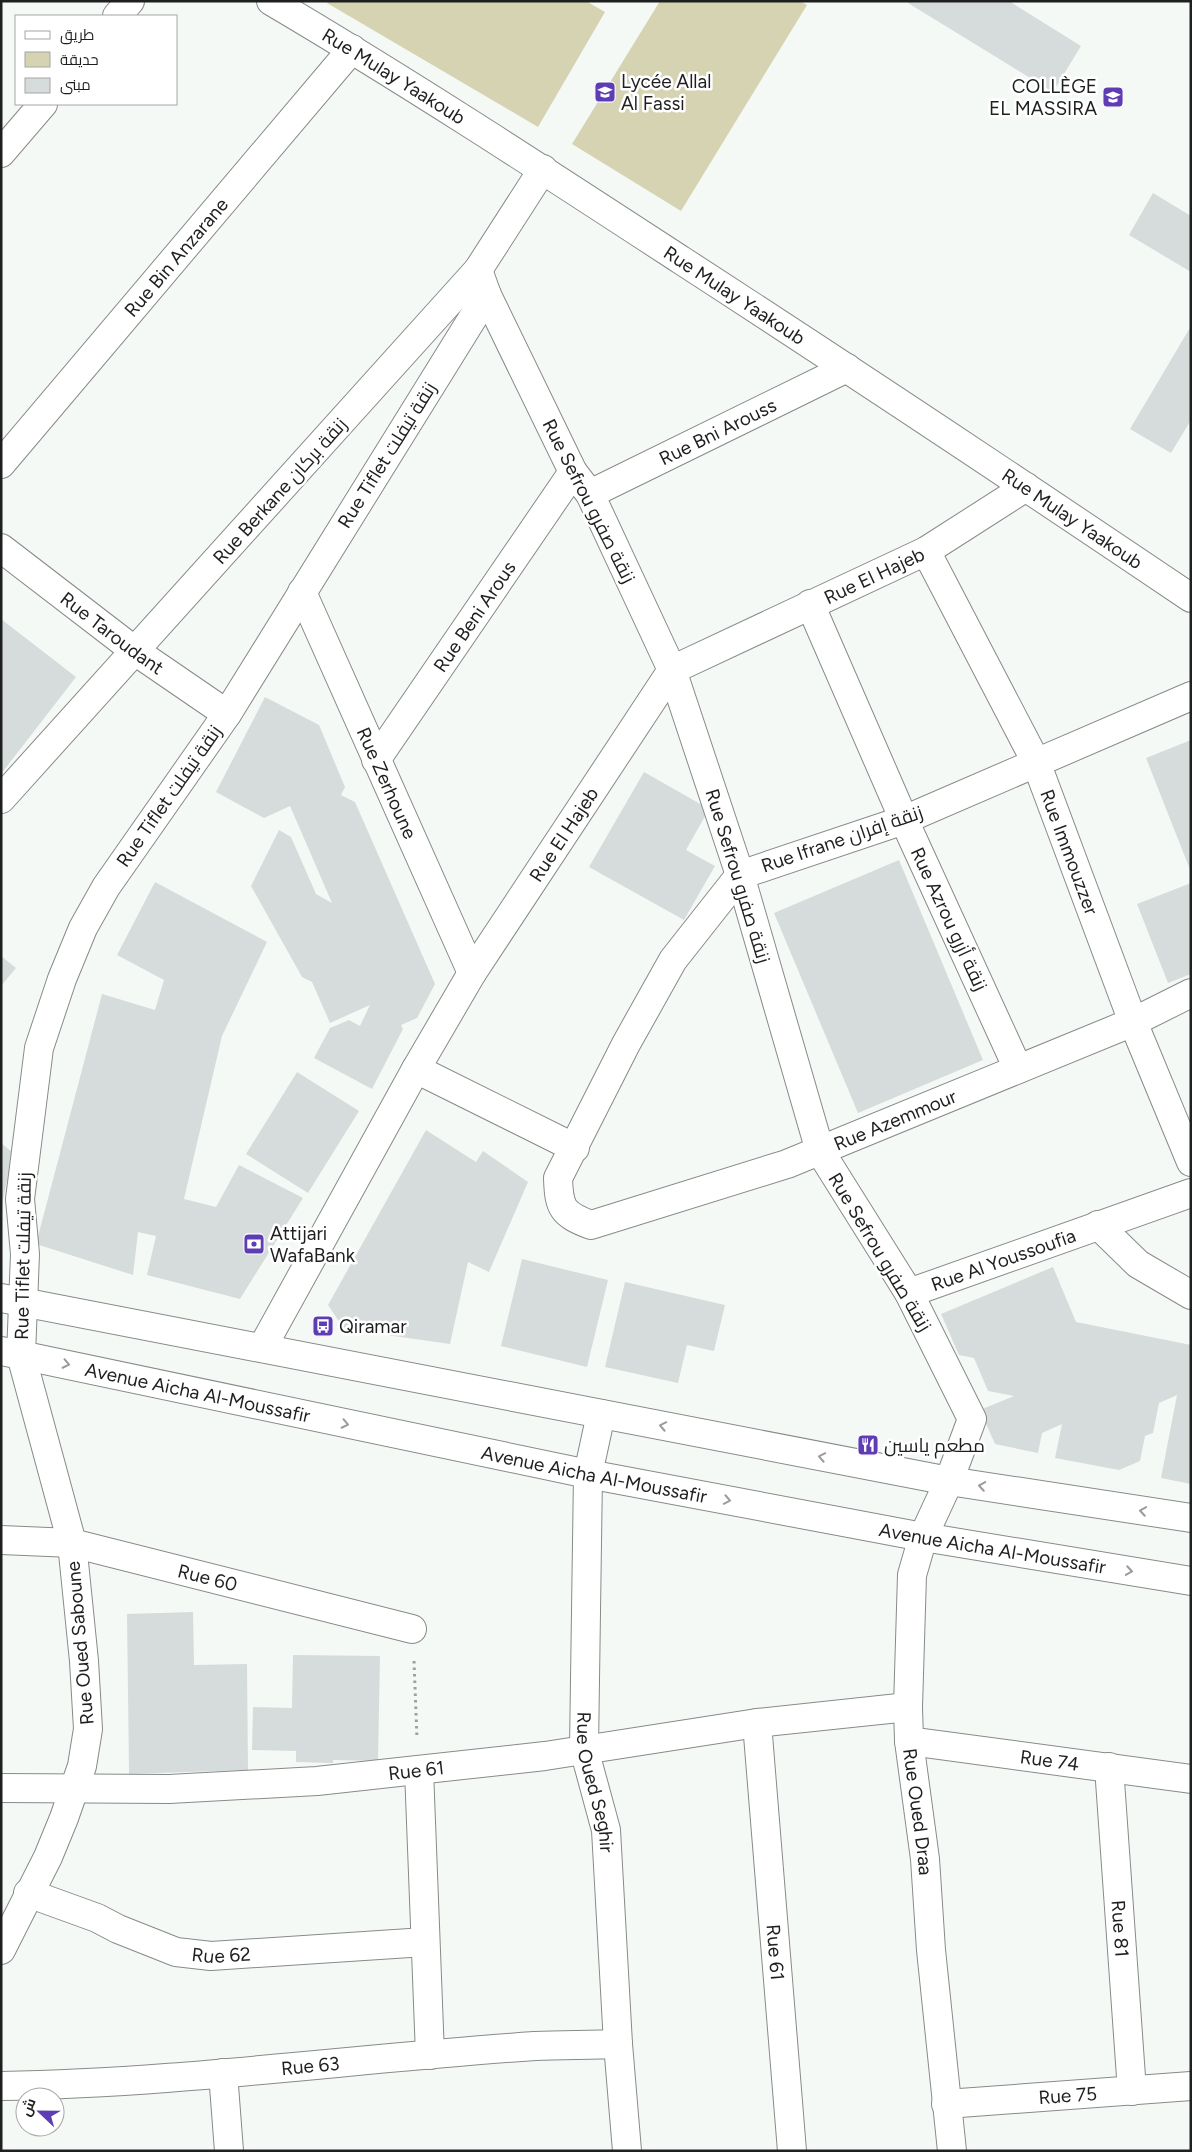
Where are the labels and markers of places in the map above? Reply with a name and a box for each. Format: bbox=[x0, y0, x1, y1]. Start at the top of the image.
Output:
place label: Lycée Allal Al Fassi bbox=[621, 70, 711, 115]
place label: COLLÈGE EL MASSIRA bbox=[989, 75, 1097, 120]
school or university icon: Lycée Allal Al Fassi bbox=[593, 80, 617, 104]
school or university icon: COLLÈGE EL MASSIRA bbox=[1101, 85, 1125, 109]
place label: Attijari WafaBank bbox=[270, 1222, 356, 1267]
bank icon: Attijari WafaBank bbox=[242, 1232, 266, 1256]
bus stop icon: Qiramar bbox=[311, 1314, 335, 1338]
place label: Qiramar bbox=[339, 1315, 407, 1338]
restaurant icon: مطعم ياسين bbox=[856, 1433, 880, 1457]
place label: مطعم ياسين bbox=[884, 1434, 985, 1459]

